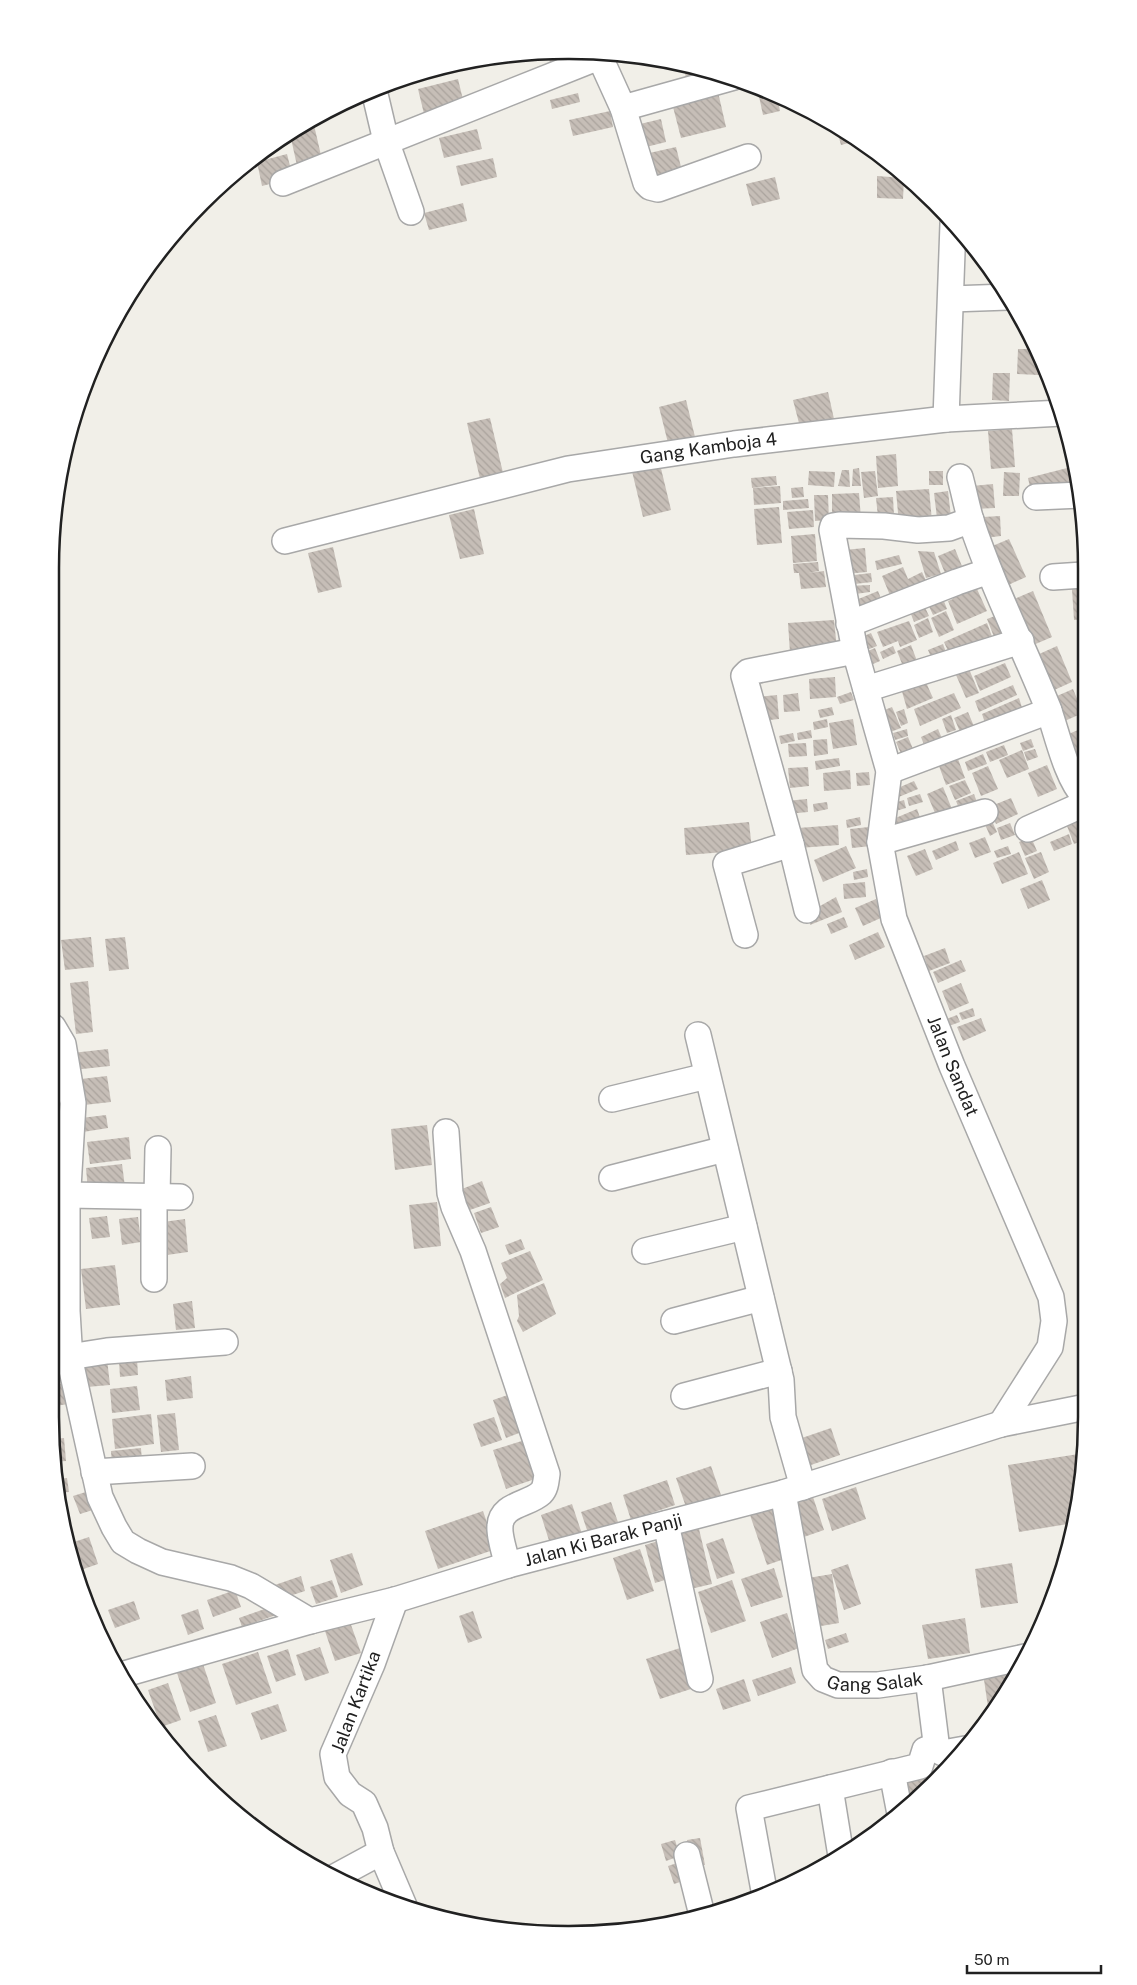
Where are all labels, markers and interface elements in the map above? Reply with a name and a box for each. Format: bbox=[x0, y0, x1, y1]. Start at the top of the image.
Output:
street label: Gang Kamboja 4 bbox=[638, 428, 778, 468]
street label: Jalan Sandat bbox=[923, 1013, 983, 1119]
street label: Jalan Ki Barak Panji bbox=[522, 1509, 684, 1570]
street label: Jalan Kartika bbox=[327, 1648, 385, 1756]
street label: Gang Salak bbox=[824, 1668, 924, 1695]
scale bar bbox=[967, 1942, 1101, 1974]
text: 50 m bbox=[974, 1951, 1009, 1968]

